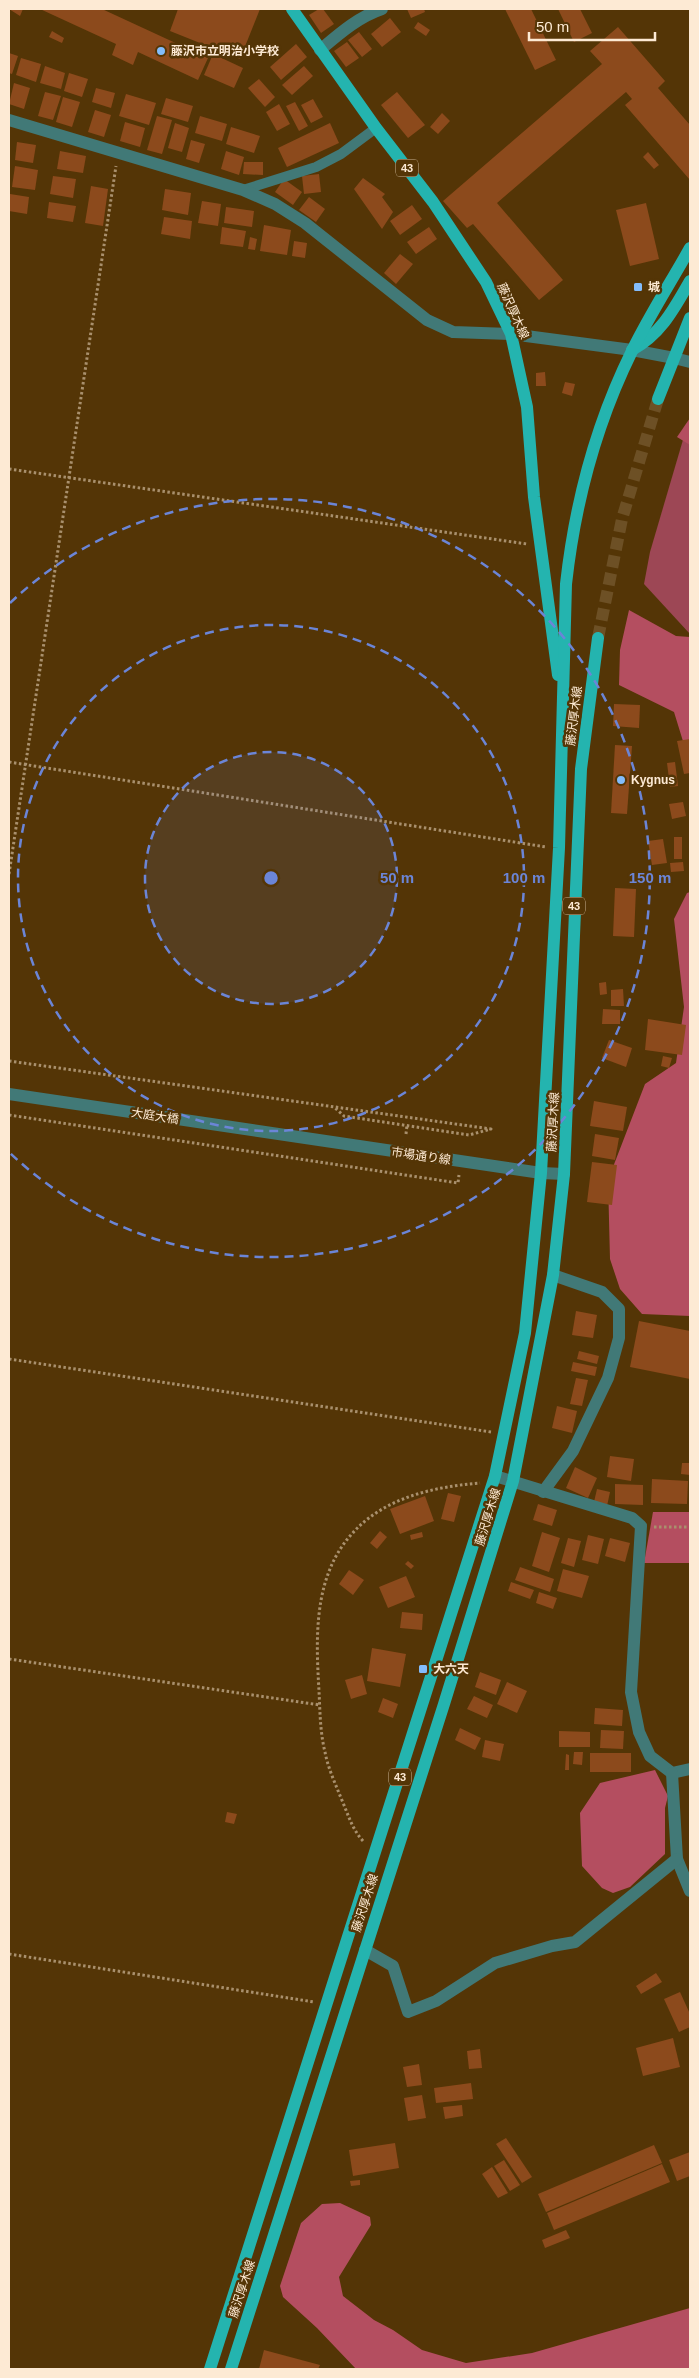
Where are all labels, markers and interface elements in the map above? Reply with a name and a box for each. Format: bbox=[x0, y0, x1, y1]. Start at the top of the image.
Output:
scale bar bbox=[529, 10, 655, 42]
text: 50 m bbox=[536, 18, 569, 35]
place label: 藤沢市立明治小学校 bbox=[171, 44, 279, 58]
marker: 藤沢市立明治小学校 bbox=[155, 45, 167, 57]
road number: 43 bbox=[396, 160, 418, 177]
place label: 城 bbox=[648, 280, 660, 294]
street label: 藤沢厚木線 bbox=[494, 281, 532, 341]
marker: 城 bbox=[632, 281, 644, 293]
street label: 藤沢厚木線 bbox=[563, 685, 585, 747]
place label: Kygnus bbox=[631, 773, 675, 787]
marker: Kygnus bbox=[615, 774, 627, 786]
centre of rings bbox=[262, 869, 280, 887]
text: 50 m bbox=[380, 869, 414, 886]
text: 100 m bbox=[503, 869, 545, 886]
text: 150 m bbox=[629, 869, 671, 886]
road number: 43 bbox=[563, 898, 585, 914]
street label: 藤沢厚木線 bbox=[544, 1092, 562, 1152]
street label: 大庭大橋 bbox=[130, 1105, 180, 1127]
street label: 市場通り線 bbox=[390, 1145, 452, 1167]
street label: 藤沢厚木線 bbox=[473, 1486, 503, 1548]
place label: 大六天 bbox=[433, 1662, 469, 1676]
marker: 大六天 bbox=[417, 1663, 429, 1675]
road number: 43 bbox=[389, 1768, 411, 1785]
street label: 藤沢厚木線 bbox=[349, 1872, 381, 1934]
street label: 藤沢厚木線 bbox=[226, 2258, 258, 2320]

